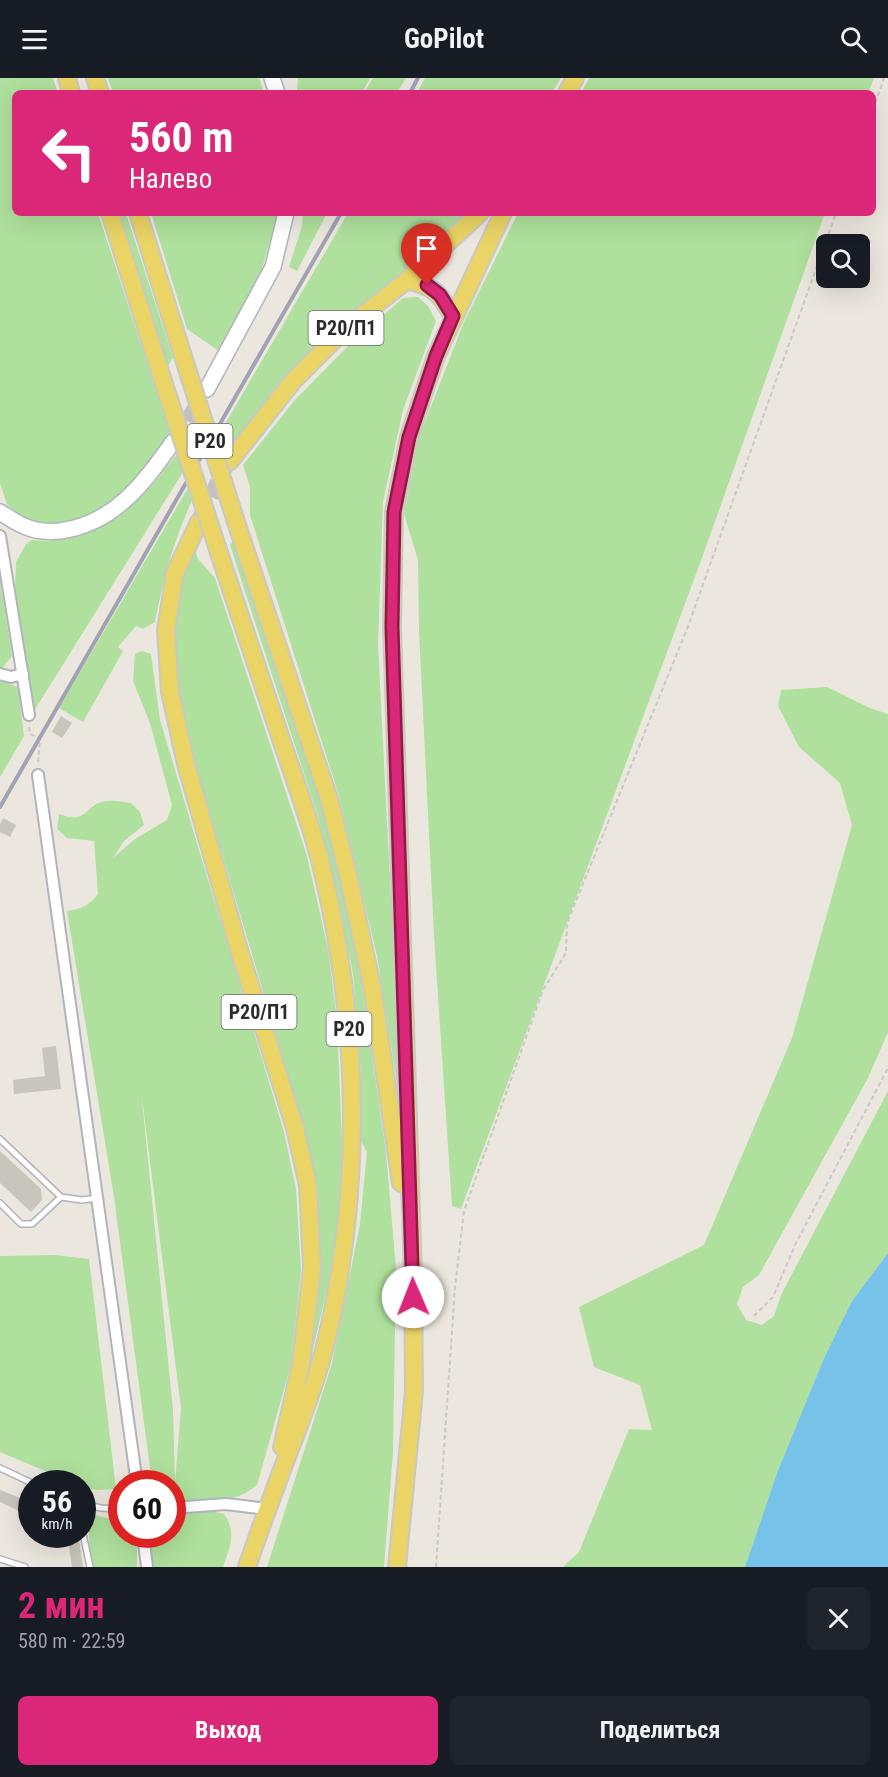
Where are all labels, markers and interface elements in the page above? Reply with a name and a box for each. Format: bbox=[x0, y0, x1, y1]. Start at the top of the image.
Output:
icon: menu bbox=[18, 23, 51, 56]
text: GoPilot bbox=[404, 23, 484, 55]
icon: search bbox=[837, 23, 870, 56]
text: 560 m bbox=[129, 113, 234, 162]
icon: left bbox=[30, 114, 108, 192]
text: Налево bbox=[129, 163, 212, 195]
pin bbox=[401, 223, 452, 285]
icon: arrive bbox=[410, 232, 443, 265]
map controls bbox=[816, 234, 870, 288]
button: search bbox=[816, 234, 870, 288]
road number: Р20/П1 bbox=[308, 311, 384, 345]
road number: Р20 bbox=[188, 424, 232, 458]
road number: Р20/П1 bbox=[222, 995, 296, 1029]
road number: Р20 bbox=[326, 1012, 372, 1046]
position arrow bbox=[381, 1265, 445, 1329]
speed limit sign: 60 bbox=[108, 1470, 186, 1548]
text: 56 bbox=[42, 1484, 72, 1519]
text: km/h bbox=[42, 1515, 72, 1533]
text: 2 мин bbox=[18, 1585, 104, 1627]
button: close bbox=[807, 1587, 870, 1650]
text: 580 m · 22:59 bbox=[18, 1629, 125, 1653]
button: Выход bbox=[18, 1696, 438, 1765]
button: Поделиться bbox=[450, 1696, 870, 1765]

